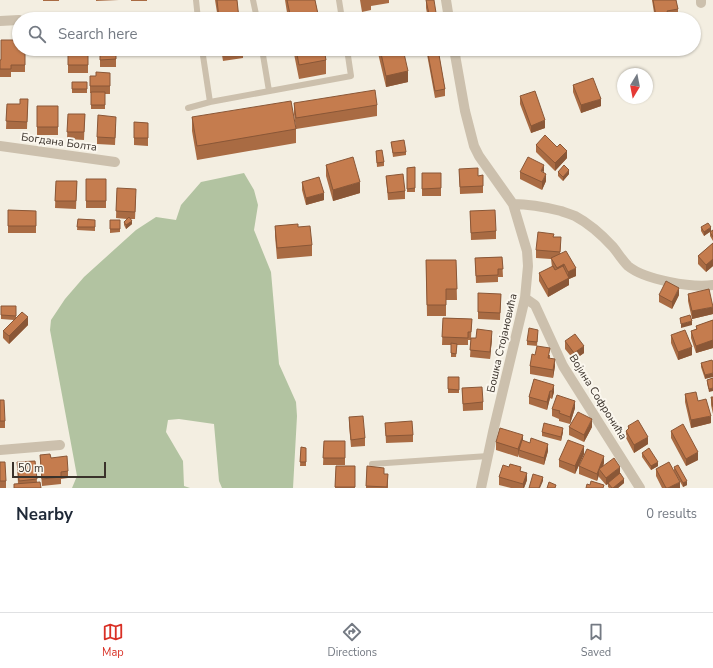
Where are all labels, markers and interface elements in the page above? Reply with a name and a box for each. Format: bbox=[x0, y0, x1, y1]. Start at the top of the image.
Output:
search box bbox=[12, 12, 701, 56]
icon: search bbox=[26, 23, 48, 45]
text: Search here bbox=[58, 24, 138, 44]
north arrow bbox=[617, 68, 653, 104]
street label: Богдана Болта bbox=[20, 129, 98, 155]
street label: Бошка Стојановића bbox=[483, 292, 521, 394]
street label: Војина Софронића bbox=[566, 351, 630, 443]
scale bar bbox=[12, 460, 106, 479]
text: 50 m bbox=[18, 461, 43, 476]
text: Nearby bbox=[16, 503, 73, 526]
text: 0 results bbox=[646, 505, 697, 523]
tab: Map bbox=[102, 621, 124, 660]
tab: Directions bbox=[328, 621, 377, 660]
tab: Saved bbox=[581, 621, 611, 660]

